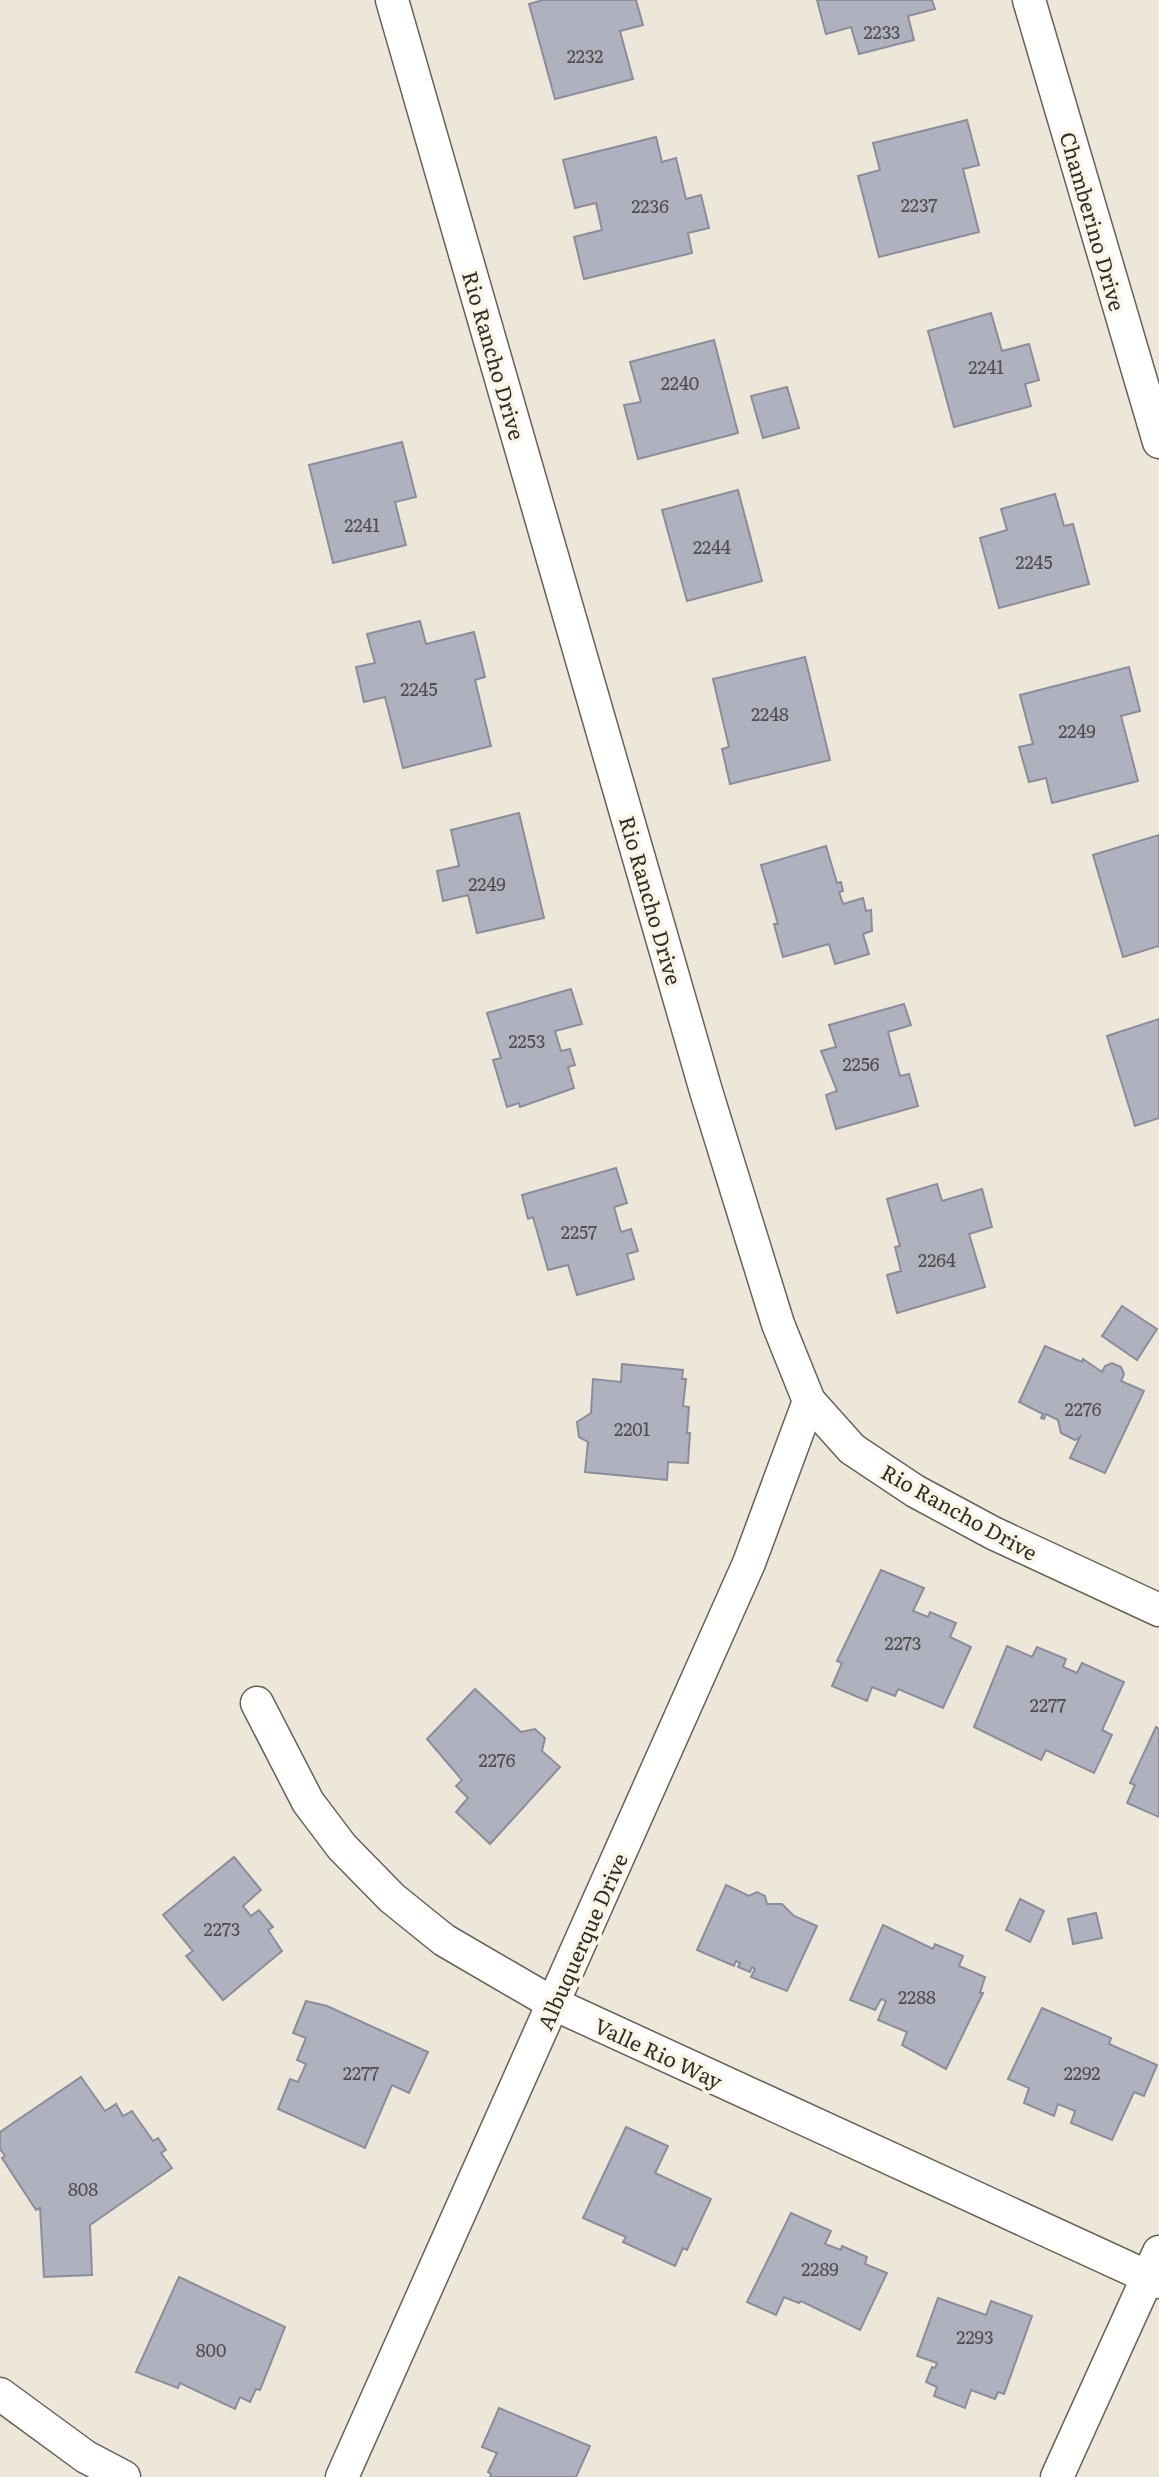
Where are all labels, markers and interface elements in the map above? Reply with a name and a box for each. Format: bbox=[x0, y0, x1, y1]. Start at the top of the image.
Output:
house number: 2233 bbox=[863, 18, 901, 45]
house number: 2232 bbox=[567, 42, 603, 69]
street label: Chamberino Drive bbox=[1054, 128, 1134, 314]
house number: 2237 bbox=[901, 191, 937, 218]
house number: 2236 bbox=[631, 192, 669, 219]
street label: Rio Rancho Drive bbox=[456, 267, 534, 443]
house number: 2241 bbox=[968, 353, 1004, 380]
house number: 2240 bbox=[661, 369, 699, 396]
house number: 2241 bbox=[344, 511, 380, 538]
house number: 2244 bbox=[693, 533, 731, 560]
house number: 2245 bbox=[1015, 548, 1053, 575]
house number: 2245 bbox=[400, 675, 438, 702]
house number: 2248 bbox=[751, 700, 789, 727]
house number: 2249 bbox=[1058, 717, 1096, 744]
street label: Rio Rancho Drive bbox=[613, 812, 691, 988]
house number: 2249 bbox=[468, 870, 506, 897]
house number: 2253 bbox=[508, 1027, 546, 1054]
house number: 2256 bbox=[842, 1050, 880, 1077]
house number: 2257 bbox=[561, 1218, 597, 1245]
house number: 2264 bbox=[918, 1246, 956, 1273]
house number: 2276 bbox=[1065, 1395, 1102, 1422]
house number: 2201 bbox=[614, 1415, 650, 1442]
street label: Rio Rancho Drive bbox=[876, 1455, 1044, 1567]
house number: 2273 bbox=[885, 1629, 921, 1656]
house number: 2277 bbox=[1030, 1691, 1066, 1718]
house number: 2276 bbox=[479, 1746, 516, 1773]
street label: Albuquerque Drive bbox=[528, 1848, 634, 2034]
house number: 2273 bbox=[204, 1915, 240, 1942]
house number: 2288 bbox=[898, 1983, 936, 2010]
street label: Valle Rio Way bbox=[590, 2009, 729, 2096]
house number: 2277 bbox=[343, 2059, 379, 2086]
house number: 2292 bbox=[1064, 2059, 1100, 2086]
house number: 808 bbox=[68, 2175, 98, 2202]
house number: 2289 bbox=[801, 2255, 839, 2282]
house number: 2293 bbox=[956, 2323, 994, 2350]
house number: 800 bbox=[196, 2336, 226, 2363]

